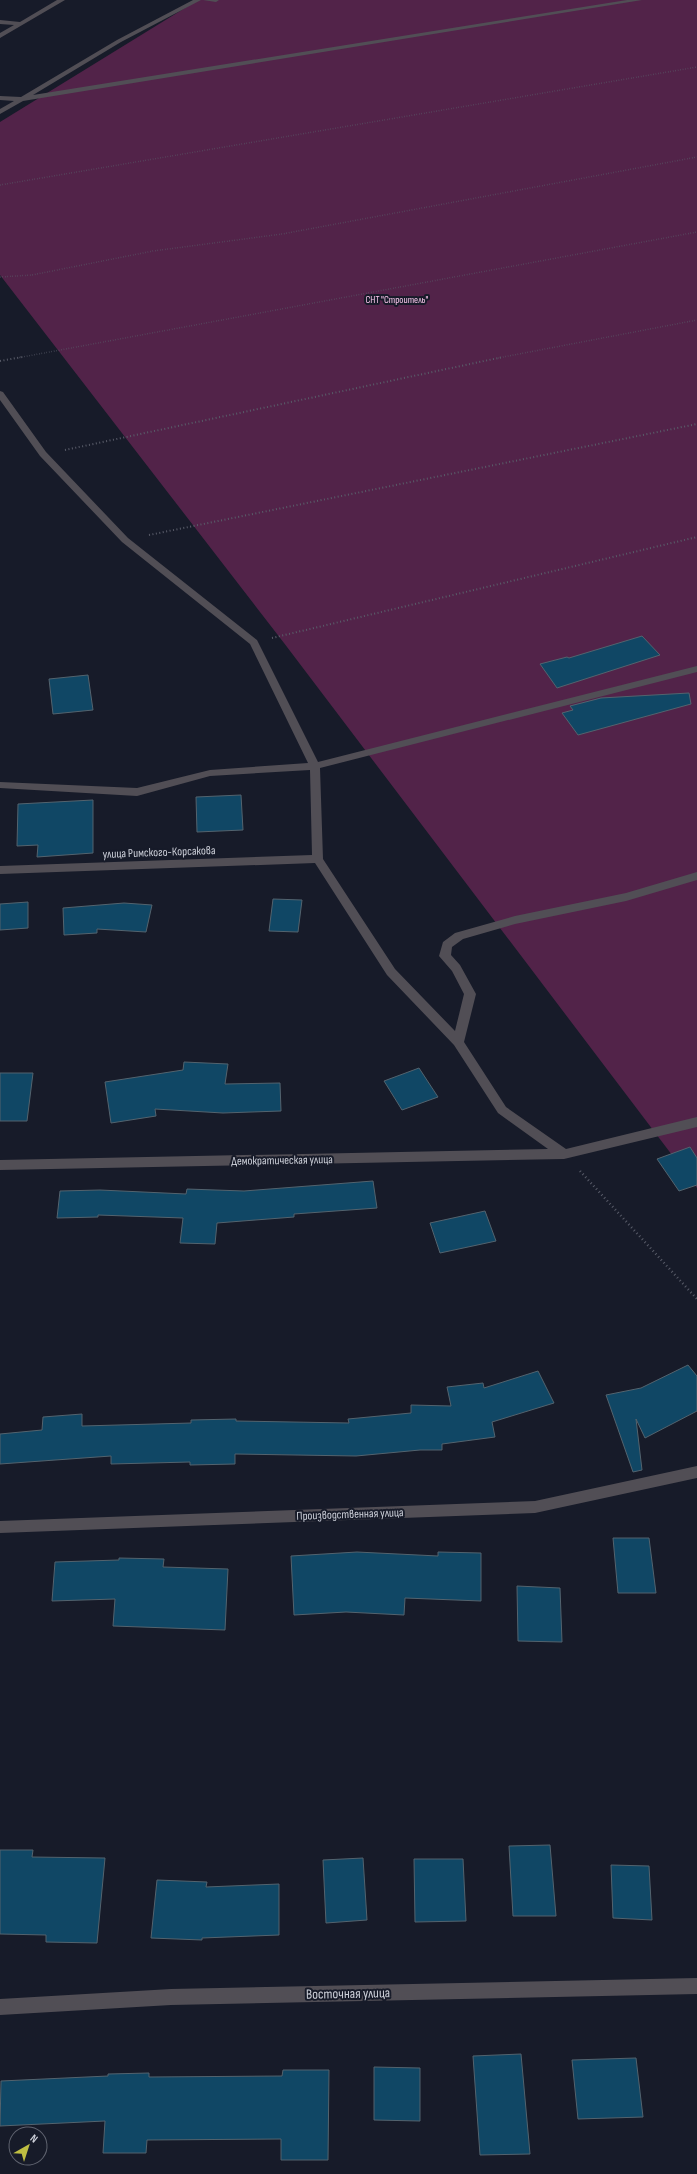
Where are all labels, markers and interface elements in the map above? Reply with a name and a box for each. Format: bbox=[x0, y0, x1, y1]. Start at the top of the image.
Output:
park label: СНТ "Строитель" bbox=[366, 294, 429, 306]
street label: улица Римского-Корсакова bbox=[102, 843, 216, 862]
street label: Демократическая улица bbox=[231, 1152, 333, 1169]
street label: Производственная улица bbox=[296, 1505, 404, 1524]
street label: Восточная улица bbox=[306, 1984, 390, 2003]
north arrow bbox=[8, 2126, 48, 2166]
text: N bbox=[28, 2132, 40, 2146]

